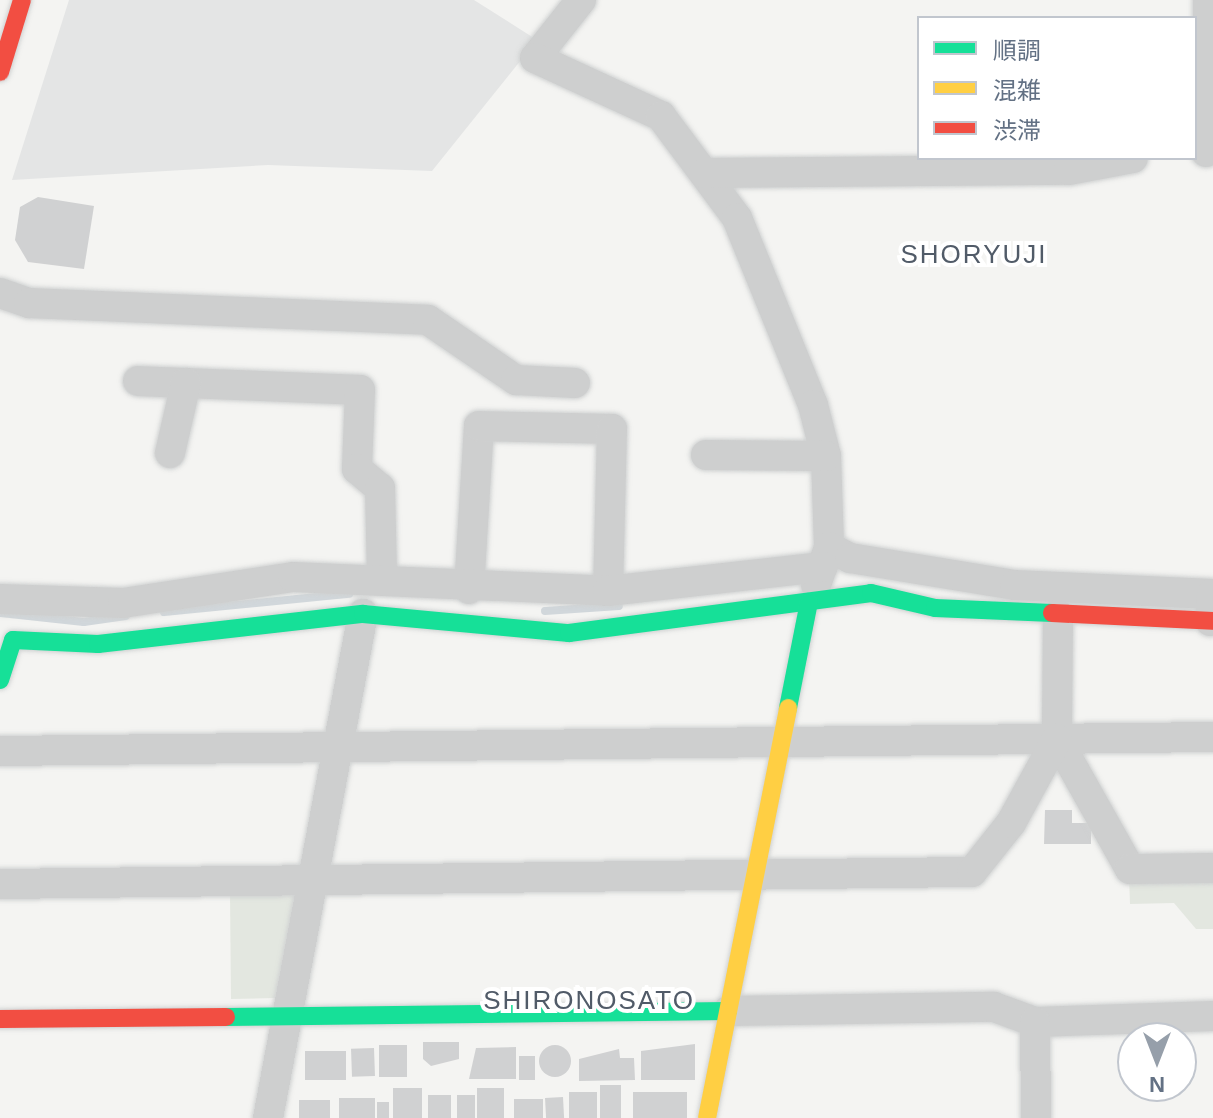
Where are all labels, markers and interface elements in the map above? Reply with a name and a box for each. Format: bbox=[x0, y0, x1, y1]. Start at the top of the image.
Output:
legend bbox=[917, 16, 1197, 160]
text: 順調 bbox=[993, 37, 1041, 64]
text: 混雑 bbox=[993, 77, 1041, 104]
text: 渋滞 bbox=[993, 117, 1041, 144]
district label: SHORYUJI bbox=[901, 239, 1047, 271]
district label: SHIRONOSATO bbox=[483, 985, 695, 1017]
north arrow bbox=[1117, 1022, 1197, 1102]
text: N bbox=[1149, 1072, 1165, 1097]

